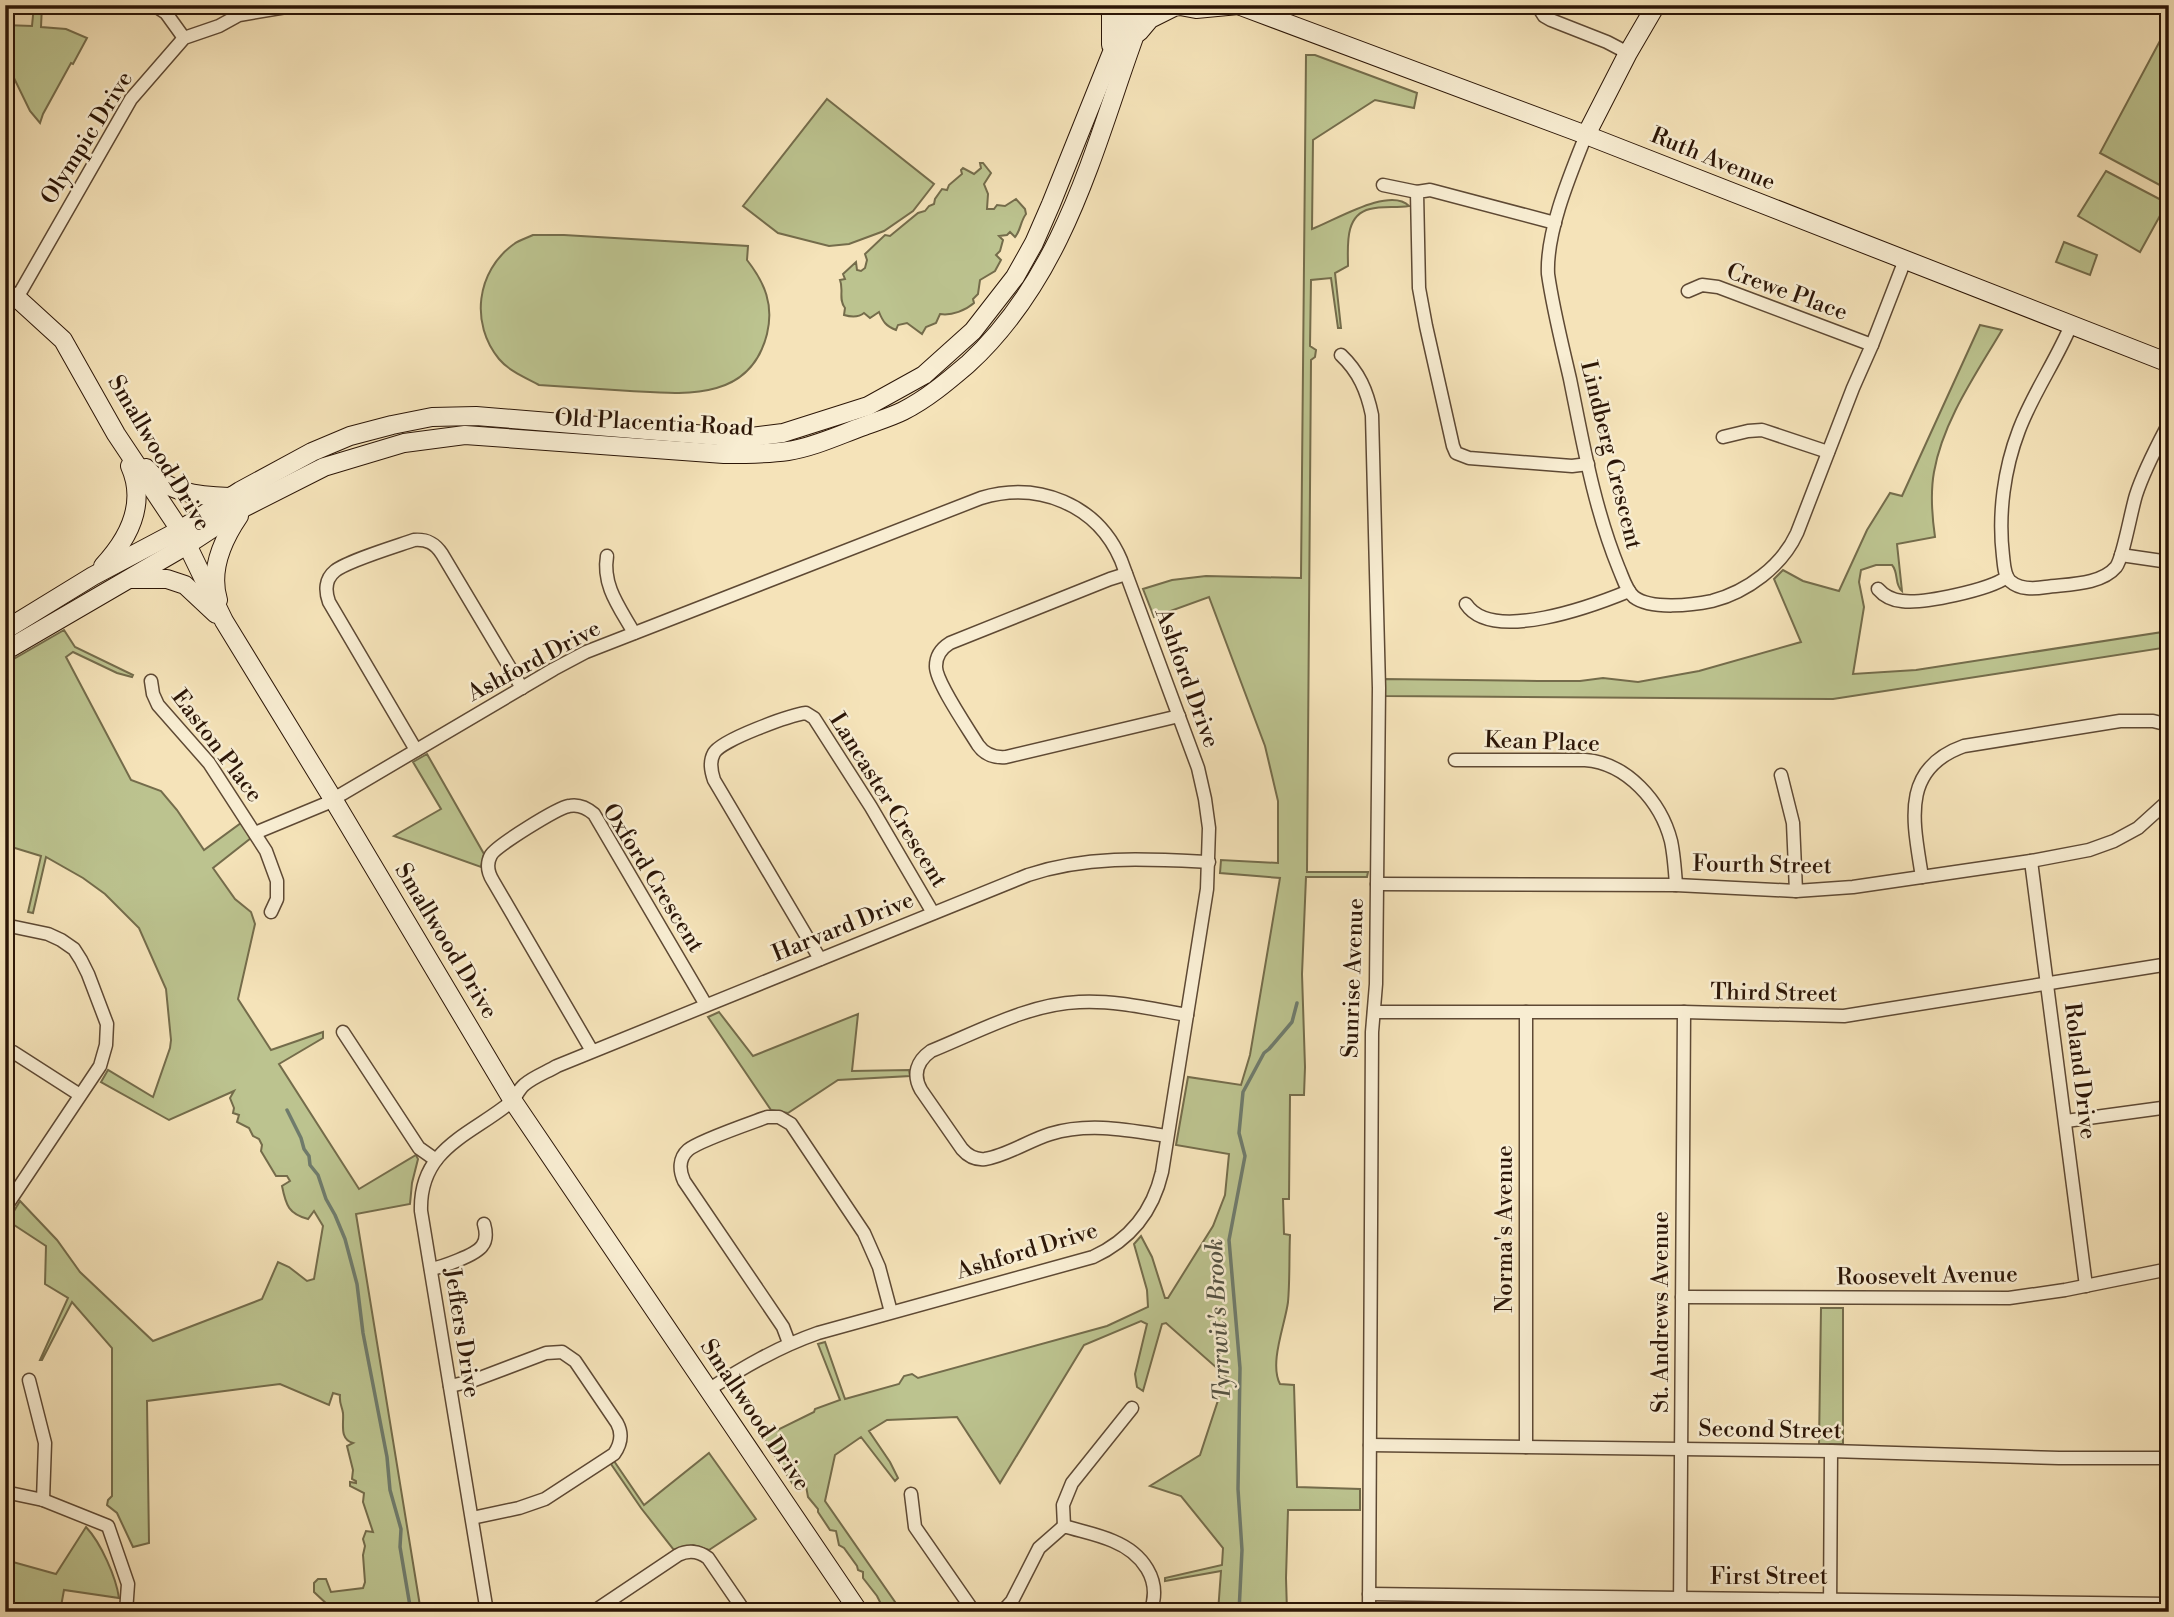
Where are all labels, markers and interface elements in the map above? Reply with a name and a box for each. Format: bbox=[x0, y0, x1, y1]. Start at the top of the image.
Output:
street label: Olympic Drive bbox=[35, 66, 139, 210]
street label: Ruth Avenue bbox=[1647, 121, 1779, 197]
street label: Crewe Place bbox=[1723, 257, 1851, 327]
street label: Lindberg Crescent bbox=[1574, 358, 1648, 552]
street label: Smallwood Drive bbox=[102, 370, 216, 536]
street label: Old Placentia Road bbox=[554, 404, 754, 442]
street label: Ashford Drive bbox=[1148, 603, 1225, 752]
street label: Ashford Drive bbox=[462, 614, 605, 708]
street label: Easton Place bbox=[165, 684, 269, 808]
street label: Lancaster Crescent bbox=[823, 707, 953, 893]
street label: Kean Place bbox=[1484, 726, 1600, 758]
street label: Oxford Crescent bbox=[596, 798, 710, 958]
street label: Fourth Street bbox=[1692, 850, 1832, 880]
street label: Smallwood Drive bbox=[389, 858, 503, 1024]
street label: Harvard Drive bbox=[768, 886, 918, 968]
street label: Sunrise Avenue bbox=[1336, 897, 1370, 1059]
street label: Third Street bbox=[1710, 978, 1838, 1008]
street label: Roland Drive bbox=[2058, 1001, 2102, 1141]
street label: Norma's Avenue bbox=[1491, 1145, 1519, 1313]
street label: St. Andrews Avenue bbox=[1647, 1211, 1675, 1413]
street label: Ashford Drive bbox=[952, 1216, 1101, 1286]
water label: Tyrrwit's Brook bbox=[1200, 1238, 1238, 1402]
street label: Roosevelt Avenue bbox=[1836, 1260, 2018, 1292]
street label: Jeffers Drive bbox=[438, 1265, 486, 1400]
street label: Smallwood Drive bbox=[694, 1334, 816, 1496]
street label: Second Street bbox=[1698, 1415, 1842, 1445]
street label: First Street bbox=[1710, 1563, 1828, 1591]

